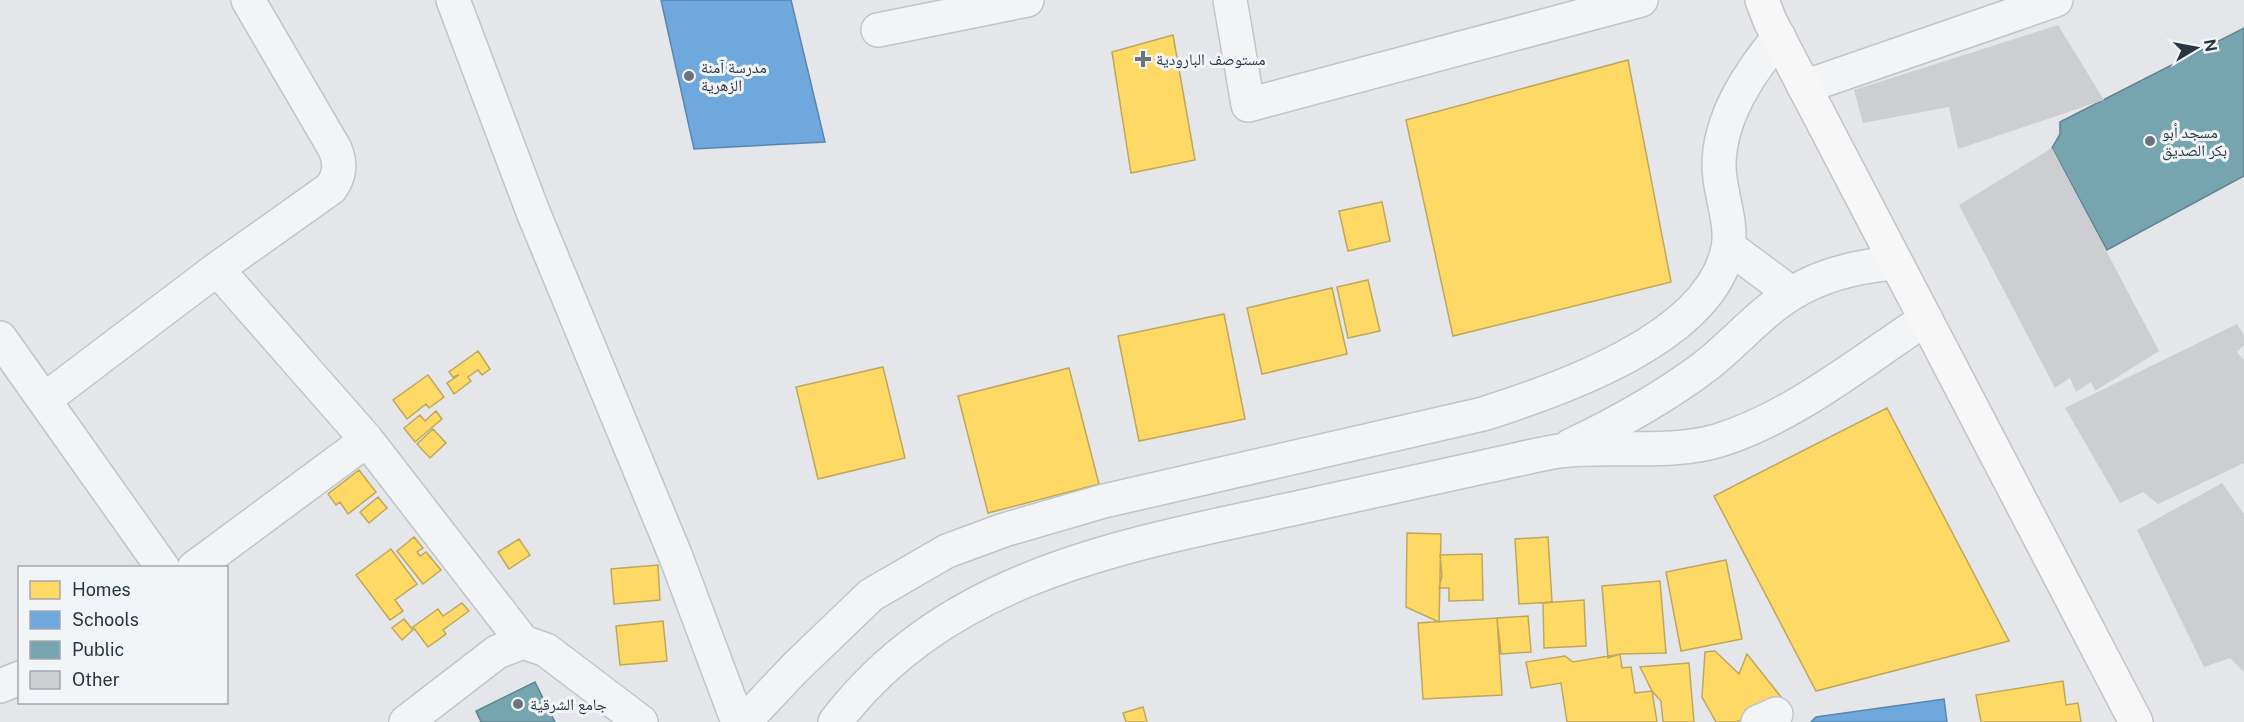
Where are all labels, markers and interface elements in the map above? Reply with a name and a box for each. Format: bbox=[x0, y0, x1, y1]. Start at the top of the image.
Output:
north arrow bbox=[2166, 18, 2226, 78]
text: N bbox=[2200, 38, 2221, 53]
marker: مستوصف البارودية bbox=[1134, 50, 1152, 68]
place label: مستوصف البارودية bbox=[1156, 50, 1266, 69]
place label: مدرسة آمنة الزهرية bbox=[701, 58, 767, 95]
marker: مدرسة آمنة الزهرية bbox=[682, 69, 696, 83]
place label: مسجد أبو بكر الصديق bbox=[2162, 123, 2227, 161]
marker: مسجد أبو بكر الصديق bbox=[2143, 134, 2157, 148]
legend bbox=[18, 566, 228, 704]
text: Homes bbox=[72, 579, 131, 600]
text: Schools bbox=[72, 609, 139, 630]
text: Public bbox=[72, 639, 124, 660]
text: Other bbox=[72, 669, 120, 690]
place label: جامع الشرقية bbox=[530, 695, 607, 715]
marker: جامع الشرقية bbox=[511, 697, 525, 711]

